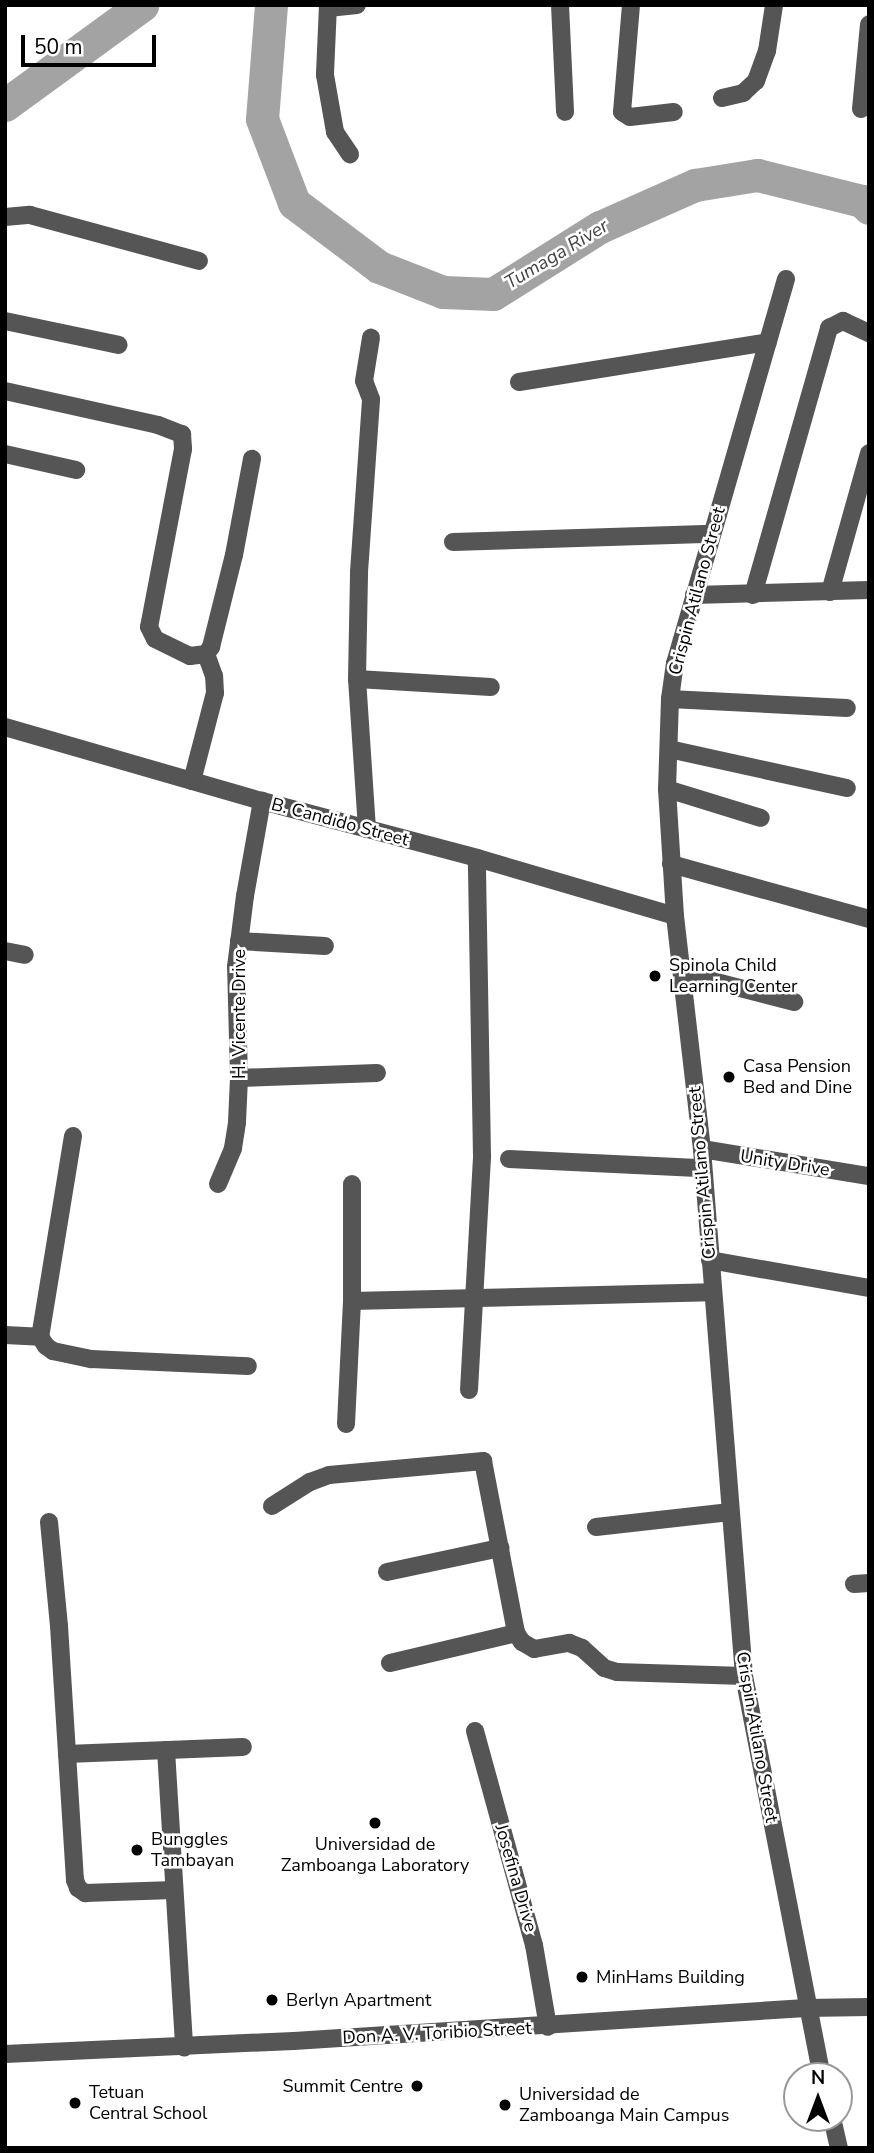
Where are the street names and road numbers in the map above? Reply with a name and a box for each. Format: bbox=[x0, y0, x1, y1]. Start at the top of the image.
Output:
street label: Crispin Atilano Street bbox=[664, 505, 730, 677]
street label: B. Candido Street bbox=[269, 793, 411, 851]
street label: H. Vicente Drive bbox=[228, 949, 250, 1079]
street label: Crispin Atilano Street bbox=[684, 1086, 720, 1260]
street label: Unity Drive bbox=[739, 1145, 831, 1181]
street label: Crispin Atilano Street bbox=[731, 1650, 783, 1824]
street label: Josefina Drive bbox=[490, 1822, 542, 1934]
street label: Don A. V. Toribio Street bbox=[342, 2017, 532, 2049]

